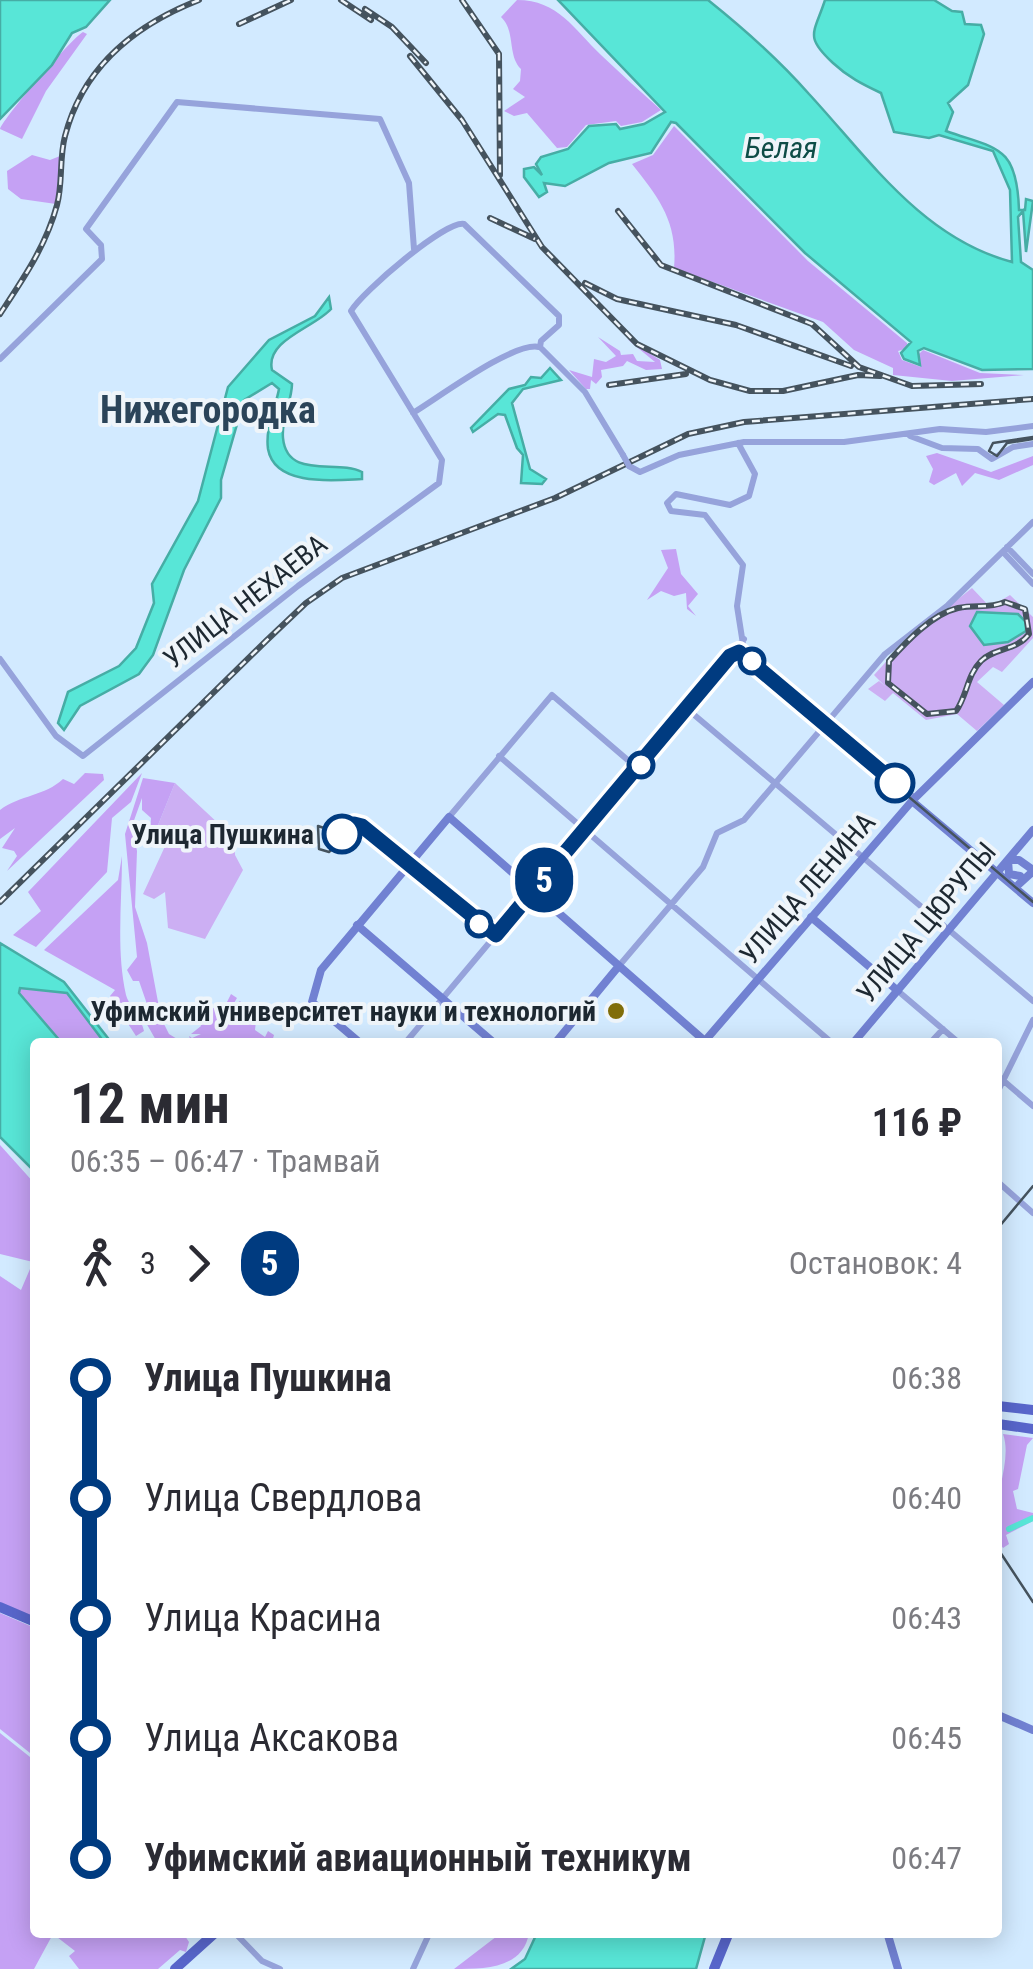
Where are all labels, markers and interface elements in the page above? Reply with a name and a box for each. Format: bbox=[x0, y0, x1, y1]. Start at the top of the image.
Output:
water label: Белая bbox=[745, 130, 817, 165]
district label: Нижегородка bbox=[100, 388, 316, 432]
street label: УЛИЦА НЕХАЕВА bbox=[157, 527, 334, 675]
unlabelled marker bbox=[739, 648, 765, 674]
unlabelled marker bbox=[628, 752, 654, 778]
unlabelled marker bbox=[876, 764, 914, 802]
street label: УЛИЦА ЛЕНИНА bbox=[733, 806, 882, 971]
marker: Улица Пушкина bbox=[323, 815, 361, 853]
place label: Улица Пушкина bbox=[132, 818, 314, 851]
street label: УЛИЦА ЦЮРУПЫ bbox=[850, 836, 1003, 1009]
line badge: 5 bbox=[512, 848, 576, 912]
text: 5 bbox=[535, 860, 553, 901]
unlabelled marker bbox=[466, 911, 492, 937]
place label: Уфимский университет науки и технологий bbox=[91, 995, 596, 1028]
marker: Уфимский университет науки и технологий bbox=[605, 1000, 627, 1022]
text: 12 мин bbox=[70, 1072, 230, 1136]
text: 116 ₽ bbox=[872, 1101, 962, 1145]
text: 06:35 – 06:47 · Трамвай bbox=[70, 1142, 381, 1180]
icon: walk bbox=[70, 1236, 125, 1291]
icon: forward bbox=[171, 1236, 226, 1291]
text: 5 bbox=[261, 1243, 279, 1284]
text: 3 bbox=[140, 1244, 156, 1282]
text: Остановок: 4 bbox=[789, 1244, 962, 1282]
text: Улица Пушкина bbox=[144, 1356, 392, 1400]
text: 06:38 bbox=[891, 1359, 962, 1397]
text: Улица Свердлова bbox=[144, 1476, 422, 1520]
text: 06:40 bbox=[891, 1479, 962, 1517]
text: Улица Красина bbox=[144, 1596, 381, 1640]
text: 06:43 bbox=[891, 1599, 962, 1637]
text: Улица Аксакова bbox=[144, 1716, 399, 1760]
text: 06:45 bbox=[891, 1719, 962, 1757]
text: Уфимский авиационный техникум bbox=[144, 1836, 692, 1880]
text: 06:47 bbox=[891, 1839, 962, 1877]

